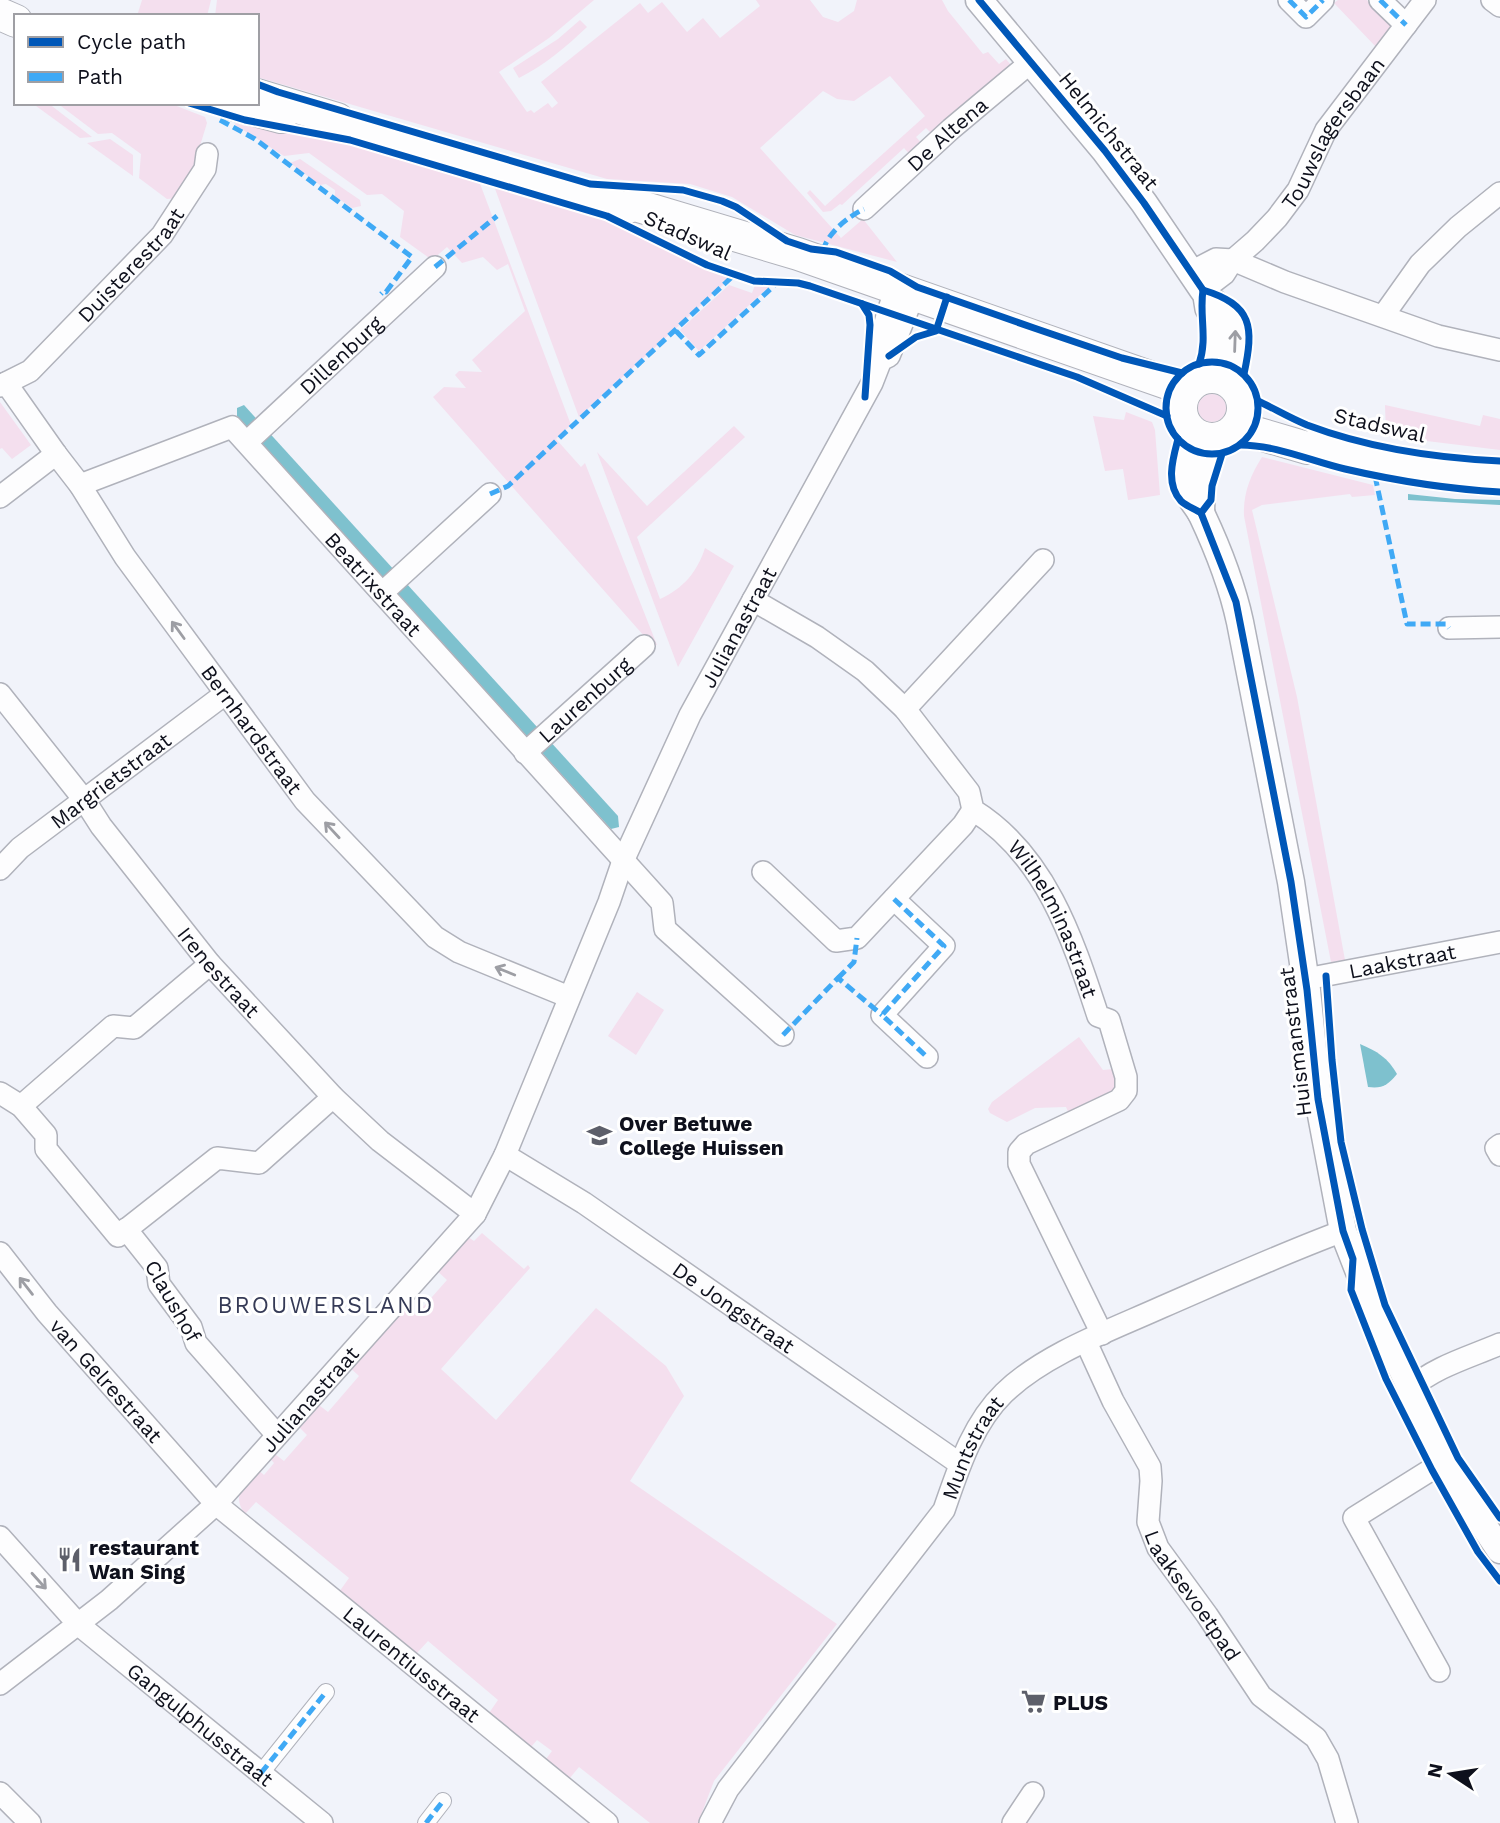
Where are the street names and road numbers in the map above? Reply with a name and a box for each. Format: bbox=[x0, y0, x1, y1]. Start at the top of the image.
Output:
street label: Touwslagersbaan bbox=[1276, 52, 1390, 214]
street label: Helmichstraat bbox=[1054, 67, 1164, 195]
street label: De Altena bbox=[901, 91, 992, 176]
street label: Duisterestraat bbox=[72, 203, 189, 327]
street label: Stadswal bbox=[640, 205, 736, 266]
street label: Dillenburg bbox=[294, 310, 388, 399]
street label: Stadswal bbox=[1332, 402, 1429, 448]
street label: Beatrixstraat bbox=[320, 527, 427, 641]
street label: Julianastraat bbox=[695, 562, 781, 692]
street label: Laurenburg bbox=[533, 651, 637, 748]
street label: Bernhardstraat bbox=[196, 660, 308, 799]
street label: Margrietstraat bbox=[45, 727, 176, 833]
street label: Wilhelminastraat bbox=[1003, 834, 1104, 1001]
street label: Irenestraat bbox=[173, 922, 265, 1022]
street label: Laakstraat bbox=[1347, 938, 1458, 983]
street label: Huismanstraat bbox=[1273, 966, 1317, 1118]
street label: Claushof bbox=[140, 1256, 206, 1346]
street label: De Jongstraat bbox=[668, 1256, 800, 1358]
street label: van Gelrestraat bbox=[45, 1313, 168, 1448]
street label: Julianastraat bbox=[256, 1341, 364, 1457]
street label: Muntstraat bbox=[936, 1390, 1008, 1503]
street label: Laaksevoetpad bbox=[1140, 1527, 1246, 1665]
street label: Laurentiusstraat bbox=[338, 1601, 486, 1727]
street label: Gangulphusstraat bbox=[122, 1657, 279, 1791]

